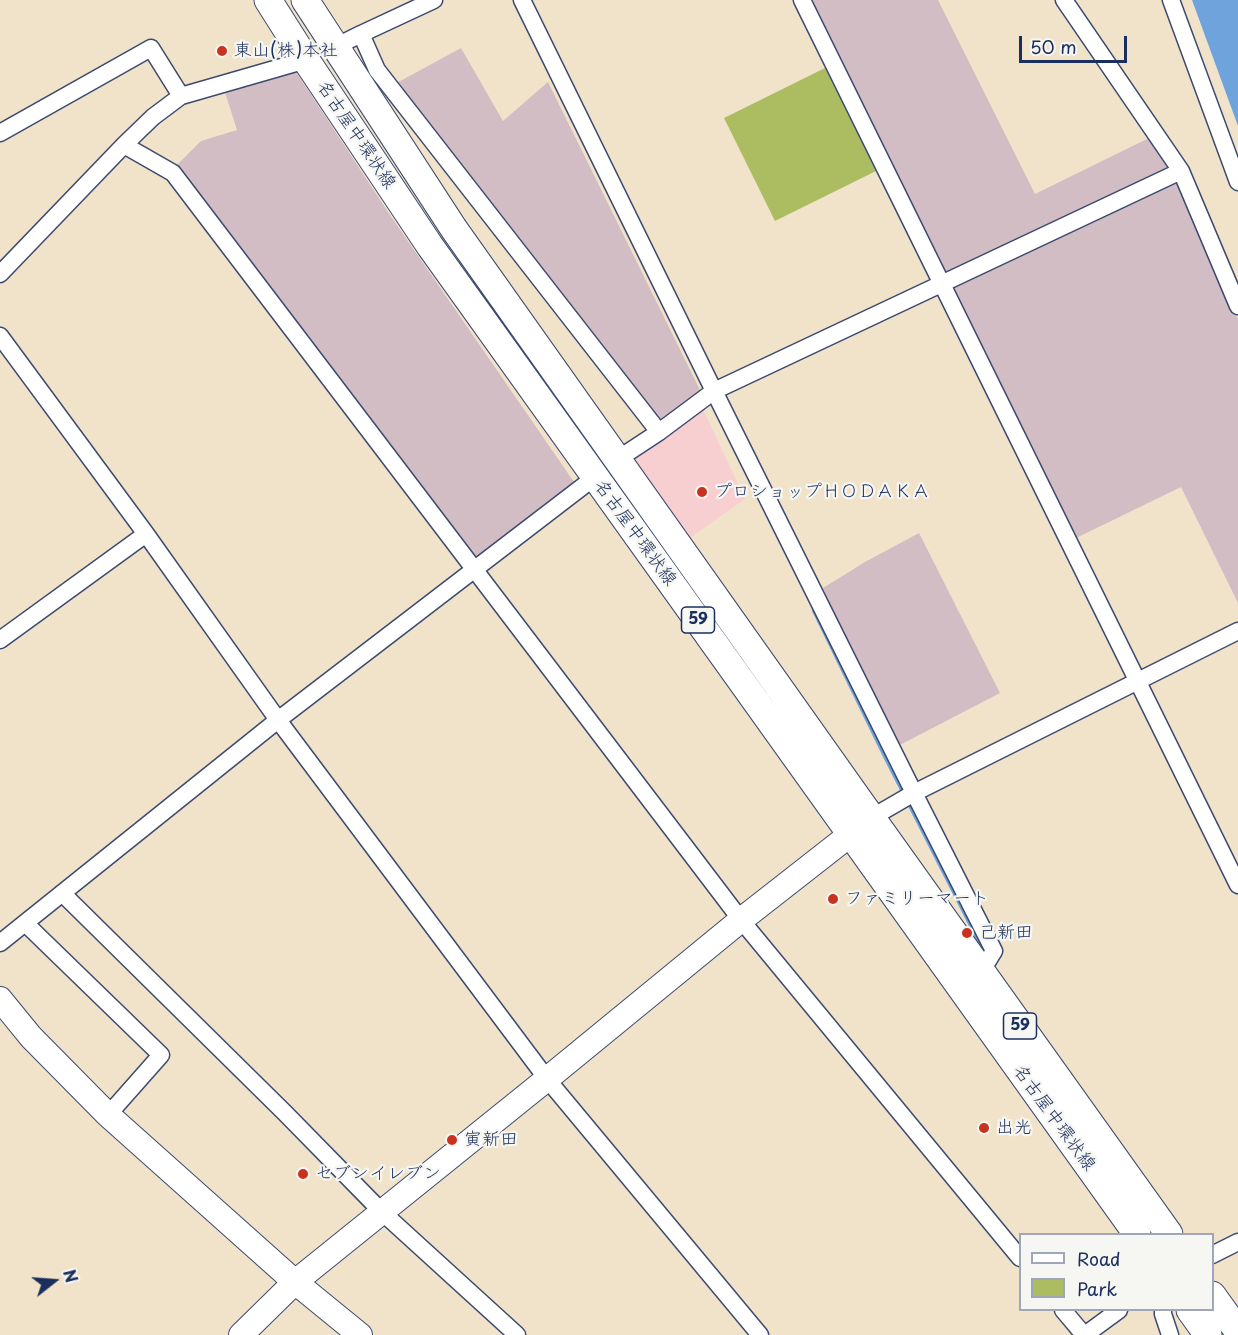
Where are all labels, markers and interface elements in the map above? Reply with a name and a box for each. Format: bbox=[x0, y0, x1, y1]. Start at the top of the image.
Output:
scale bar bbox=[1022, 24, 1130, 62]
text: 50 m bbox=[1030, 33, 1077, 60]
place label: 東山(株)本社 bbox=[234, 40, 338, 62]
marker: 東山(株)本社 bbox=[215, 44, 229, 58]
street label: 名古屋中環状線 bbox=[312, 77, 400, 193]
street label: 名古屋中環状線 bbox=[589, 476, 681, 590]
place label: プロショップＨＯＤＡＫＡ bbox=[714, 481, 930, 503]
marker: プロショップＨＯＤＡＫＡ bbox=[695, 485, 709, 499]
road number: 59 bbox=[682, 607, 714, 633]
place label: ファミリーマート bbox=[845, 888, 989, 910]
marker: ファミリーマート bbox=[826, 892, 840, 906]
place label: 己新田 bbox=[979, 922, 1033, 944]
marker: 己新田 bbox=[960, 926, 974, 940]
road number: 59 bbox=[1004, 1013, 1036, 1039]
street label: 名古屋中環状線 bbox=[1008, 1061, 1100, 1175]
place label: 出光 bbox=[996, 1117, 1032, 1139]
marker: 出光 bbox=[977, 1121, 991, 1135]
place label: 寅新田 bbox=[464, 1129, 518, 1151]
marker: 寅新田 bbox=[445, 1133, 459, 1147]
place label: セブンイレブン bbox=[315, 1163, 441, 1185]
marker: セブンイレブン bbox=[296, 1167, 310, 1181]
legend bbox=[1019, 1233, 1214, 1311]
text: Road bbox=[1077, 1245, 1121, 1272]
north arrow bbox=[24, 1251, 84, 1311]
text: N bbox=[58, 1266, 85, 1285]
text: Park bbox=[1077, 1275, 1117, 1302]

